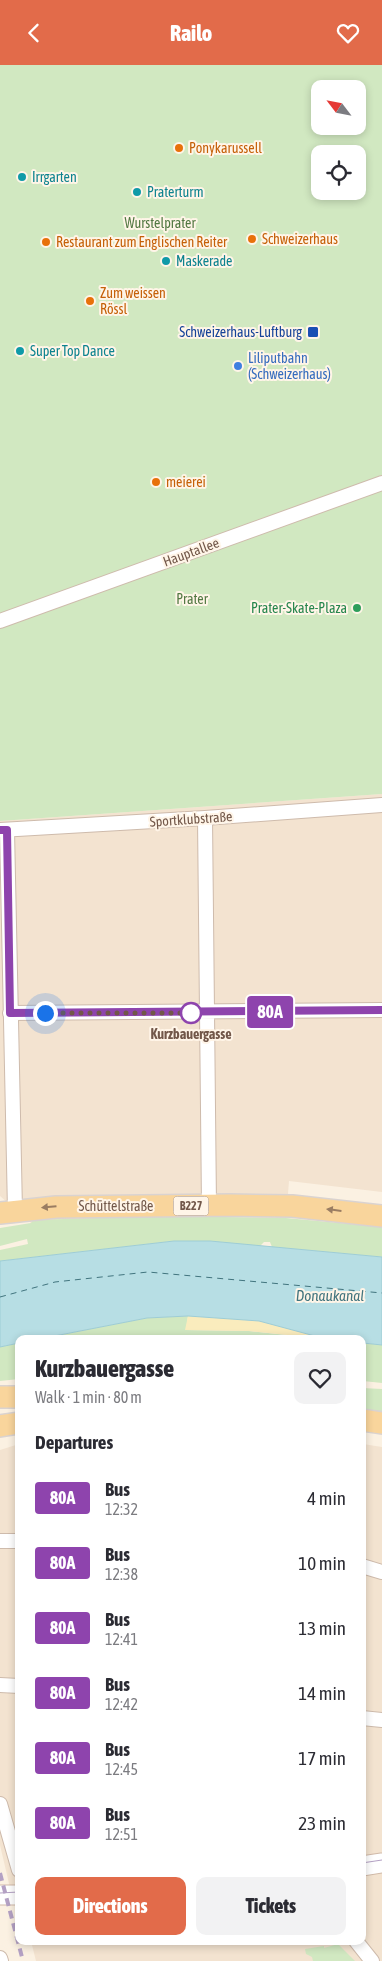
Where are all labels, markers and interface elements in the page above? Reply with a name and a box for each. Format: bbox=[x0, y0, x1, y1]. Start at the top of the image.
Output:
icon: back bbox=[20, 19, 48, 47]
icon: heart bbox=[334, 19, 362, 47]
text: Railo bbox=[170, 20, 212, 46]
north arrow bbox=[311, 80, 366, 135]
map controls bbox=[311, 80, 366, 200]
place label: Ponykarussell bbox=[189, 140, 262, 156]
marker: Ponykarussell bbox=[173, 142, 185, 154]
button: locate bbox=[311, 145, 366, 200]
place label: Irrgarten bbox=[32, 169, 77, 185]
marker: Irrgarten bbox=[16, 171, 28, 183]
place label: Praterturm bbox=[147, 184, 203, 200]
marker: Praterturm bbox=[131, 186, 143, 198]
park label: Wurstelprater bbox=[124, 215, 196, 231]
place label: Schweizerhaus bbox=[262, 231, 338, 247]
marker: Schweizerhaus bbox=[246, 233, 258, 245]
place label: Restaurant zum Englischen Reiter bbox=[56, 234, 228, 250]
marker: Restaurant zum Englischen Reiter bbox=[40, 236, 52, 248]
place label: Maskerade bbox=[176, 253, 232, 269]
marker: Maskerade bbox=[160, 255, 172, 267]
place label: Zum weissen Rössl bbox=[100, 285, 166, 317]
marker: Zum weissen Rössl bbox=[84, 295, 96, 307]
place label: Schweizerhaus-Luftburg bbox=[179, 324, 302, 340]
marker: Schweizerhaus-Luftburg bbox=[306, 325, 320, 339]
place label: Super Top Dance bbox=[30, 343, 115, 359]
marker: Super Top Dance bbox=[14, 345, 26, 357]
place label: Liliputbahn (Schweizerhaus) bbox=[248, 350, 331, 382]
marker: Liliputbahn (Schweizerhaus) bbox=[232, 360, 244, 372]
place label: meierei bbox=[166, 474, 206, 490]
marker: meierei bbox=[150, 476, 162, 488]
street label: Hauptallee bbox=[161, 534, 221, 570]
park label: Prater bbox=[176, 591, 209, 607]
place label: Prater-Skate-Plaza bbox=[251, 600, 347, 616]
marker: Prater-Skate-Plaza bbox=[351, 602, 363, 614]
street label: Sportklubstraße bbox=[149, 808, 233, 830]
line badge: 80A bbox=[241, 996, 299, 1028]
your location bbox=[33, 1001, 58, 1026]
text: 80A bbox=[257, 1001, 283, 1022]
marker: Kurzbauergasse bbox=[180, 1002, 202, 1024]
place label: Kurzbauergasse bbox=[150, 1026, 232, 1042]
road number: B227 bbox=[174, 1197, 208, 1215]
street label: Schüttelstraße bbox=[79, 1198, 153, 1214]
one-way arrow bbox=[41, 1204, 57, 1212]
one-way arrow bbox=[325, 1206, 341, 1214]
water label: Donaukanal bbox=[296, 1287, 364, 1304]
button: heart bbox=[294, 1352, 346, 1404]
text: Kurzbauergasse bbox=[35, 1355, 174, 1382]
text: Walk · 1 min · 80 m bbox=[35, 1388, 142, 1406]
text: Departures bbox=[35, 1431, 113, 1453]
text: Bus bbox=[105, 1478, 130, 1500]
text: 80A bbox=[50, 1487, 75, 1508]
text: 4 min bbox=[307, 1487, 346, 1509]
text: 12:32 bbox=[105, 1500, 138, 1518]
text: Bus bbox=[105, 1543, 130, 1565]
text: 80A bbox=[50, 1552, 75, 1573]
text: 10 min bbox=[298, 1552, 346, 1574]
text: 12:38 bbox=[105, 1565, 138, 1583]
text: Bus bbox=[105, 1608, 130, 1630]
text: 80A bbox=[50, 1617, 75, 1638]
text: 13 min bbox=[298, 1617, 346, 1639]
text: 12:41 bbox=[105, 1630, 138, 1648]
text: Bus bbox=[105, 1673, 130, 1695]
text: 80A bbox=[50, 1682, 75, 1703]
text: 14 min bbox=[298, 1682, 346, 1704]
text: 12:42 bbox=[105, 1695, 138, 1713]
text: Bus bbox=[105, 1738, 130, 1760]
text: 80A bbox=[50, 1747, 75, 1768]
text: 17 min bbox=[298, 1747, 346, 1769]
text: 12:45 bbox=[105, 1760, 138, 1778]
text: Bus bbox=[105, 1803, 130, 1825]
text: 80A bbox=[50, 1812, 75, 1833]
text: 23 min bbox=[298, 1812, 346, 1834]
text: 12:51 bbox=[105, 1825, 138, 1843]
button: Directions bbox=[35, 1877, 186, 1935]
button: Tickets bbox=[196, 1877, 346, 1935]

